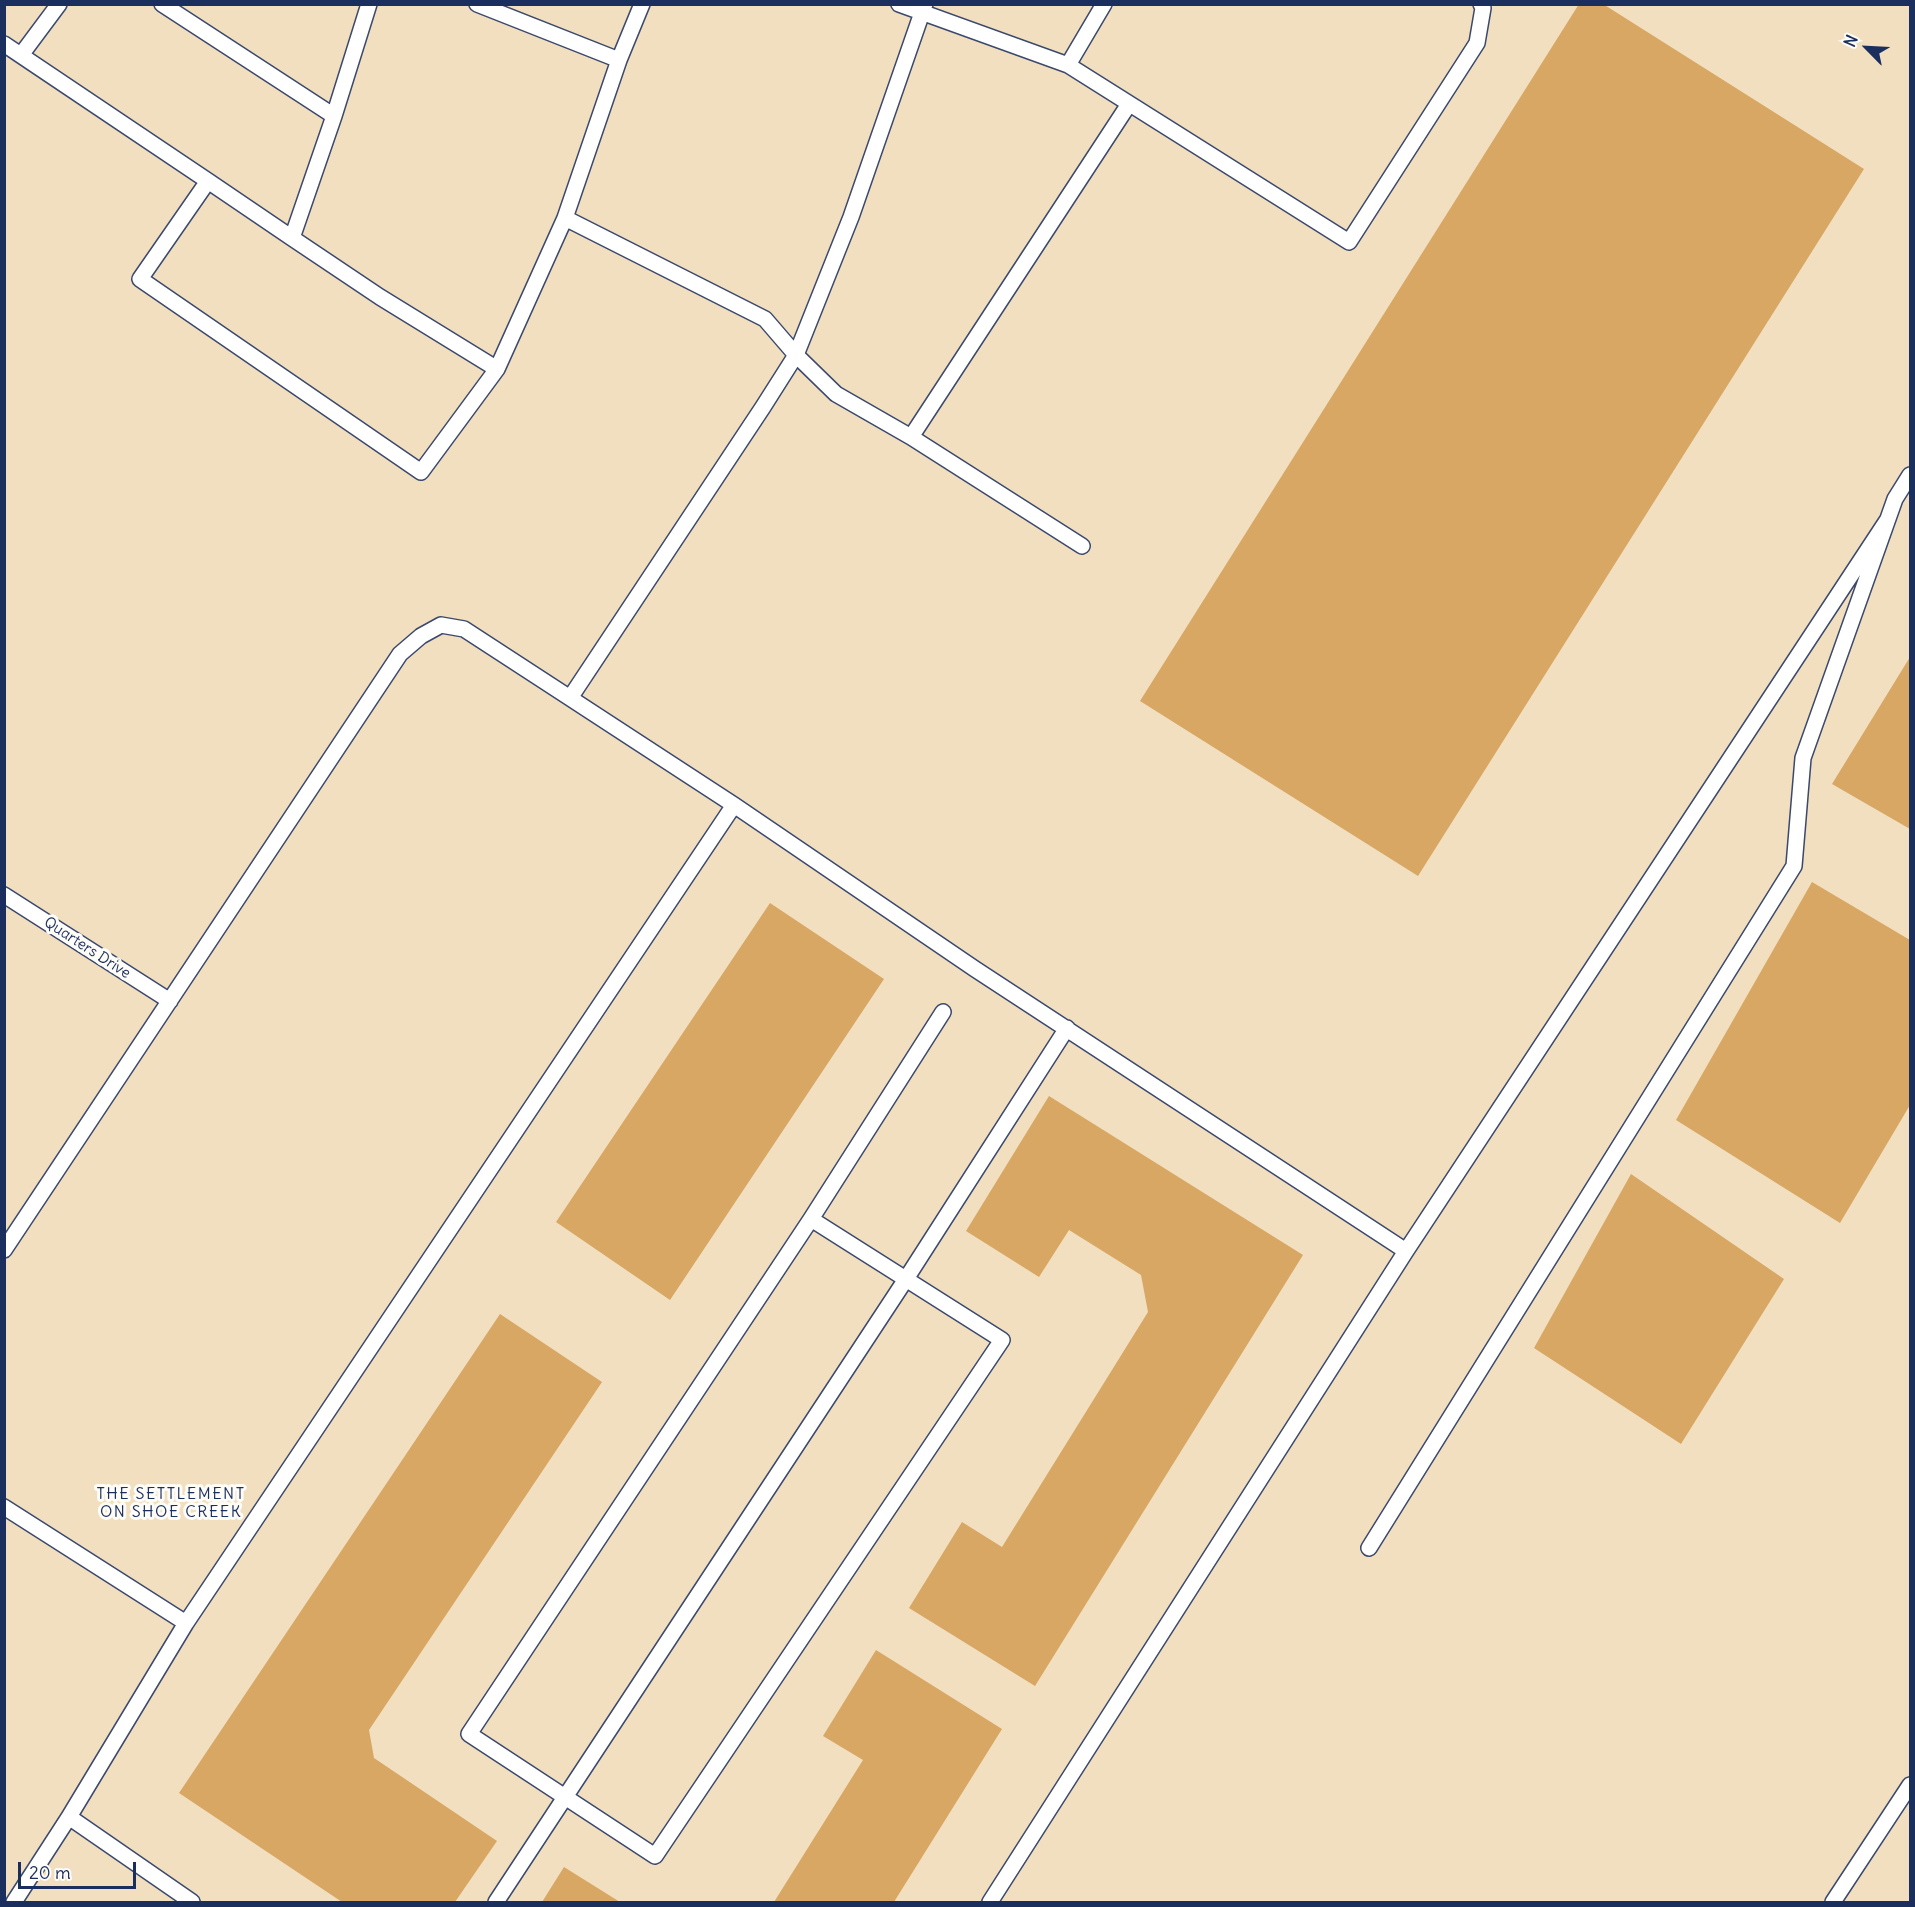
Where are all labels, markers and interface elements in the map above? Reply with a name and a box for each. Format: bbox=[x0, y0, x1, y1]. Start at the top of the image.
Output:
north arrow bbox=[1837, 18, 1897, 78]
text: N bbox=[1839, 32, 1862, 50]
street label: Quarters Drive bbox=[40, 913, 134, 983]
district label: THE SETTLEMENT ON SHOE CREEK bbox=[96, 1484, 246, 1522]
scale bar bbox=[21, 1850, 140, 1888]
text: 20 m bbox=[29, 1861, 71, 1884]

